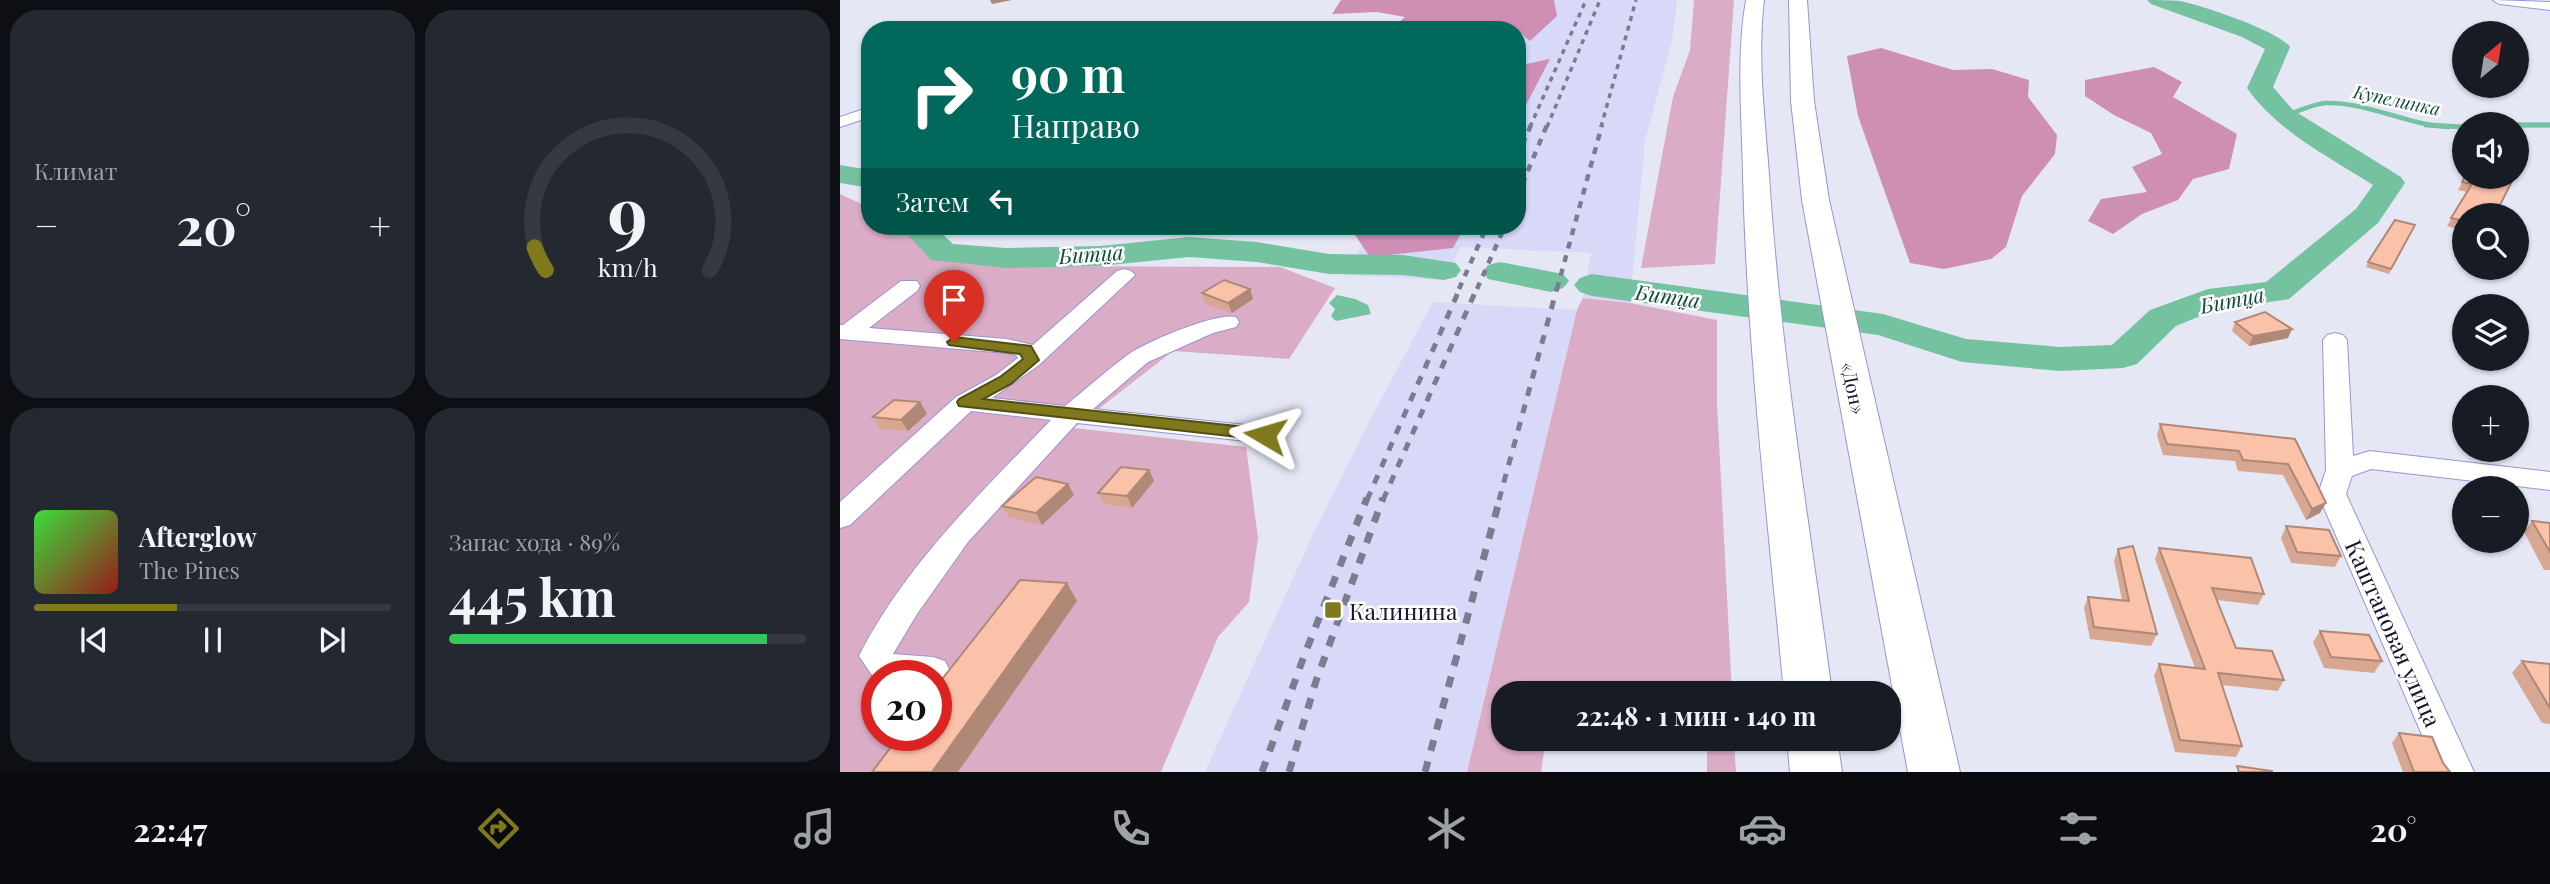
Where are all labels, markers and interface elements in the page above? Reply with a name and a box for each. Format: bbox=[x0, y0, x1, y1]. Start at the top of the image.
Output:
north arrow bbox=[2452, 21, 2529, 98]
map controls bbox=[2452, 21, 2529, 553]
text: 90 m bbox=[1011, 40, 1125, 105]
icon: right bbox=[896, 49, 987, 140]
water label: Купелинка bbox=[2350, 79, 2443, 121]
text: Направо bbox=[1011, 103, 1140, 146]
button: sound bbox=[2452, 112, 2529, 189]
text: Климат bbox=[34, 155, 117, 186]
text: 9 bbox=[607, 161, 648, 258]
icon: left bbox=[983, 182, 1021, 220]
text: Затем bbox=[896, 184, 969, 219]
text: 20° bbox=[176, 190, 251, 259]
text: − bbox=[34, 199, 59, 250]
text: + bbox=[369, 199, 391, 250]
button: search bbox=[2452, 203, 2529, 280]
water label: Битца bbox=[1057, 237, 1124, 269]
text: km/h bbox=[598, 250, 658, 283]
pin bbox=[924, 270, 984, 342]
water label: Битца bbox=[1633, 276, 1702, 313]
water label: Битца bbox=[2196, 279, 2267, 319]
icon: arrive bbox=[935, 281, 973, 319]
button: layers bbox=[2452, 294, 2529, 371]
street label: «Дон» bbox=[1836, 359, 1872, 417]
button: + bbox=[2452, 385, 2529, 462]
position arrow bbox=[1228, 398, 1302, 472]
button: − bbox=[2452, 476, 2529, 553]
text: Afterglow bbox=[139, 519, 257, 554]
text: Запас хода · 89% bbox=[449, 526, 620, 557]
street label: Каштановая улица bbox=[2339, 535, 2449, 732]
text: The Pines bbox=[139, 554, 240, 585]
text: 445 km bbox=[449, 561, 616, 630]
place label: Калинина bbox=[1349, 595, 1458, 626]
marker: Калинина bbox=[1323, 600, 1343, 620]
icon: previous bbox=[75, 621, 113, 659]
icon: pause bbox=[194, 621, 232, 659]
icon: next bbox=[313, 621, 351, 659]
speed limit sign: 20 bbox=[861, 660, 952, 751]
text: 22:48 · 1 мин · 140 m bbox=[1576, 698, 1816, 733]
icon: directions bbox=[474, 804, 523, 853]
icon: music bbox=[790, 804, 839, 853]
icon: phone bbox=[1106, 804, 1155, 853]
icon: climate bbox=[1422, 804, 1471, 853]
icon: car bbox=[1738, 804, 1787, 853]
icon: filters bbox=[2054, 804, 2103, 853]
text: 22:47 bbox=[134, 807, 207, 850]
text: 20° bbox=[2370, 807, 2416, 850]

